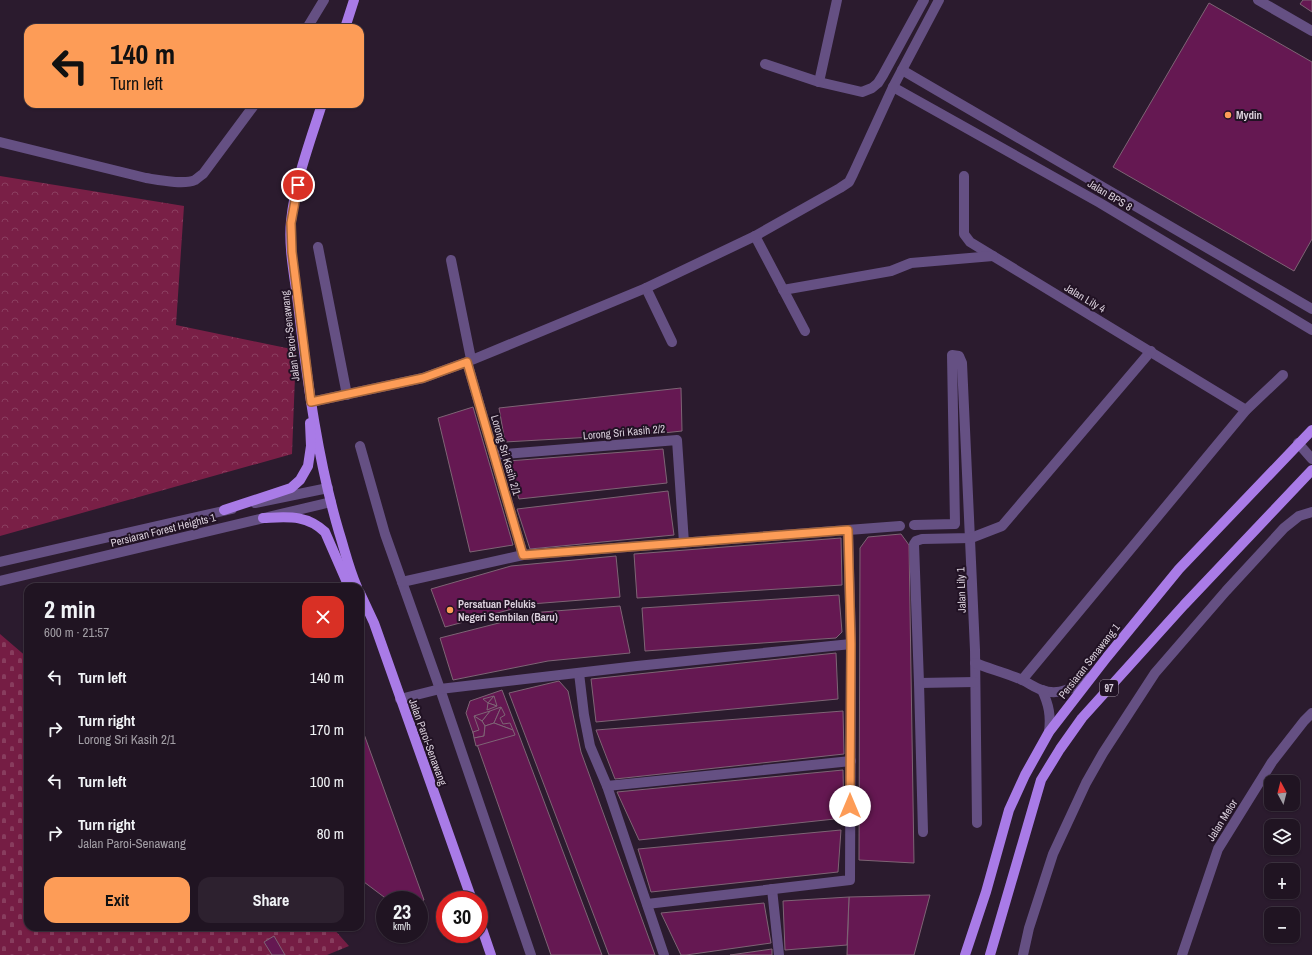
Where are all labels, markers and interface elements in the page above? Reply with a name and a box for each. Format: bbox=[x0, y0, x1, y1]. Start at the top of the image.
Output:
text: 140 m bbox=[110, 35, 175, 73]
icon: left bbox=[44, 40, 96, 92]
text: Turn left bbox=[110, 71, 163, 96]
place label: Mydin bbox=[1236, 108, 1262, 122]
marker: Mydin bbox=[1223, 110, 1233, 120]
pin bbox=[281, 168, 315, 202]
icon: arrive bbox=[287, 174, 309, 196]
street label: Jalan BPS 8 bbox=[1085, 176, 1135, 214]
street label: Jalan Lily 4 bbox=[1062, 280, 1108, 316]
street label: Jalan Paroi-Senawang bbox=[277, 290, 303, 382]
street label: Lorong Sri Kasih 2/1 bbox=[488, 413, 524, 497]
street label: Lorong Sri Kasih 2/2 bbox=[582, 421, 666, 443]
street label: Persiaran Forest Heights 1 bbox=[109, 510, 217, 550]
street label: Jalan Lily 1 bbox=[953, 567, 969, 613]
text: 2 min bbox=[44, 593, 95, 625]
button: close bbox=[302, 596, 344, 638]
place label: Persatuan Pelukis Negeri Sembilan (Baru) bbox=[458, 597, 558, 624]
marker: Persatuan Pelukis Negeri Sembilan (Baru) bbox=[445, 605, 455, 615]
street label: Persiaran Senawang 1 bbox=[1055, 621, 1123, 701]
text: 600 m · 21:57 bbox=[44, 624, 109, 641]
icon: left bbox=[44, 666, 66, 688]
text: Turn left bbox=[78, 667, 126, 688]
text: 140 m bbox=[310, 667, 344, 688]
road number: 97 bbox=[1100, 680, 1118, 696]
street label: Jalan Paroi-Senawang bbox=[406, 697, 450, 787]
text: Turn right bbox=[78, 710, 135, 731]
icon: right bbox=[44, 718, 66, 740]
text: 170 m bbox=[310, 719, 344, 740]
text: Lorong Sri Kasih 2/1 bbox=[78, 731, 176, 748]
icon: left bbox=[44, 770, 66, 792]
text: Turn left bbox=[78, 771, 126, 792]
text: 100 m bbox=[310, 771, 344, 792]
north arrow bbox=[1264, 775, 1300, 811]
map controls bbox=[1264, 775, 1300, 943]
position arrow bbox=[829, 785, 871, 827]
street label: Jalan Melor bbox=[1204, 797, 1240, 843]
text: Turn right bbox=[78, 814, 135, 835]
button: layers bbox=[1264, 819, 1300, 855]
icon: right bbox=[44, 822, 66, 844]
text: 80 m bbox=[317, 823, 344, 844]
text: Jalan Paroi-Senawang bbox=[78, 835, 186, 852]
button: + bbox=[1264, 863, 1300, 899]
button: Exit bbox=[44, 877, 190, 923]
button: Share bbox=[198, 877, 344, 923]
speed limit sign: 30 bbox=[436, 891, 488, 943]
text: 23 bbox=[393, 898, 411, 925]
button: − bbox=[1264, 907, 1300, 943]
text: km/h bbox=[393, 920, 411, 933]

